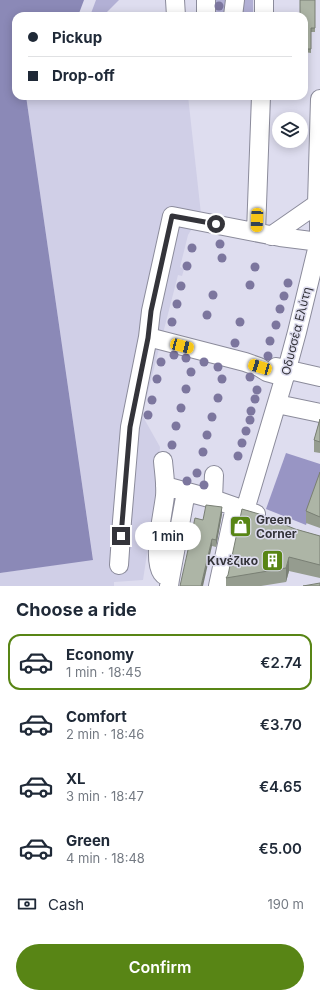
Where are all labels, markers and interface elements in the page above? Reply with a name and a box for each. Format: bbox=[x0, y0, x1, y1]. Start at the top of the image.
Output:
text: Pickup bbox=[52, 28, 102, 47]
text: Drop-off bbox=[52, 66, 115, 85]
map controls bbox=[272, 112, 308, 148]
button: layers bbox=[272, 112, 308, 148]
car bbox=[251, 208, 263, 232]
route start bbox=[207, 215, 225, 233]
street label: Οδυσσέα Ελύτη bbox=[278, 285, 314, 377]
car bbox=[169, 337, 195, 355]
car bbox=[247, 358, 273, 376]
place label: Green Corner bbox=[256, 512, 297, 541]
shop icon: Green Corner bbox=[227, 513, 253, 539]
callout: 1 min bbox=[135, 522, 201, 550]
route end bbox=[112, 527, 130, 545]
text: 1 min bbox=[152, 528, 184, 544]
building icon: Κινέζικο bbox=[260, 547, 286, 573]
place label: Κινέζικο bbox=[207, 553, 258, 568]
text: Choose a ride bbox=[16, 599, 137, 620]
icon: car bbox=[18, 644, 54, 680]
text: Economy bbox=[66, 645, 134, 664]
text: €2.74 bbox=[260, 653, 302, 672]
text: 1 min · 18:45 bbox=[66, 664, 142, 680]
icon: car bbox=[18, 706, 54, 742]
text: Comfort bbox=[66, 707, 127, 726]
text: €3.70 bbox=[260, 715, 302, 734]
text: 2 min · 18:46 bbox=[66, 726, 144, 742]
icon: car bbox=[18, 768, 54, 804]
text: XL bbox=[66, 769, 86, 788]
text: €4.65 bbox=[259, 777, 302, 796]
text: 3 min · 18:47 bbox=[66, 788, 144, 804]
icon: car bbox=[18, 830, 54, 866]
text: Green bbox=[66, 831, 110, 850]
text: €5.00 bbox=[259, 839, 302, 858]
text: 4 min · 18:48 bbox=[66, 850, 145, 866]
icon: cash bbox=[16, 893, 38, 915]
text: Cash bbox=[48, 895, 84, 914]
text: 190 m bbox=[267, 896, 304, 912]
button: Confirm bbox=[16, 944, 304, 990]

